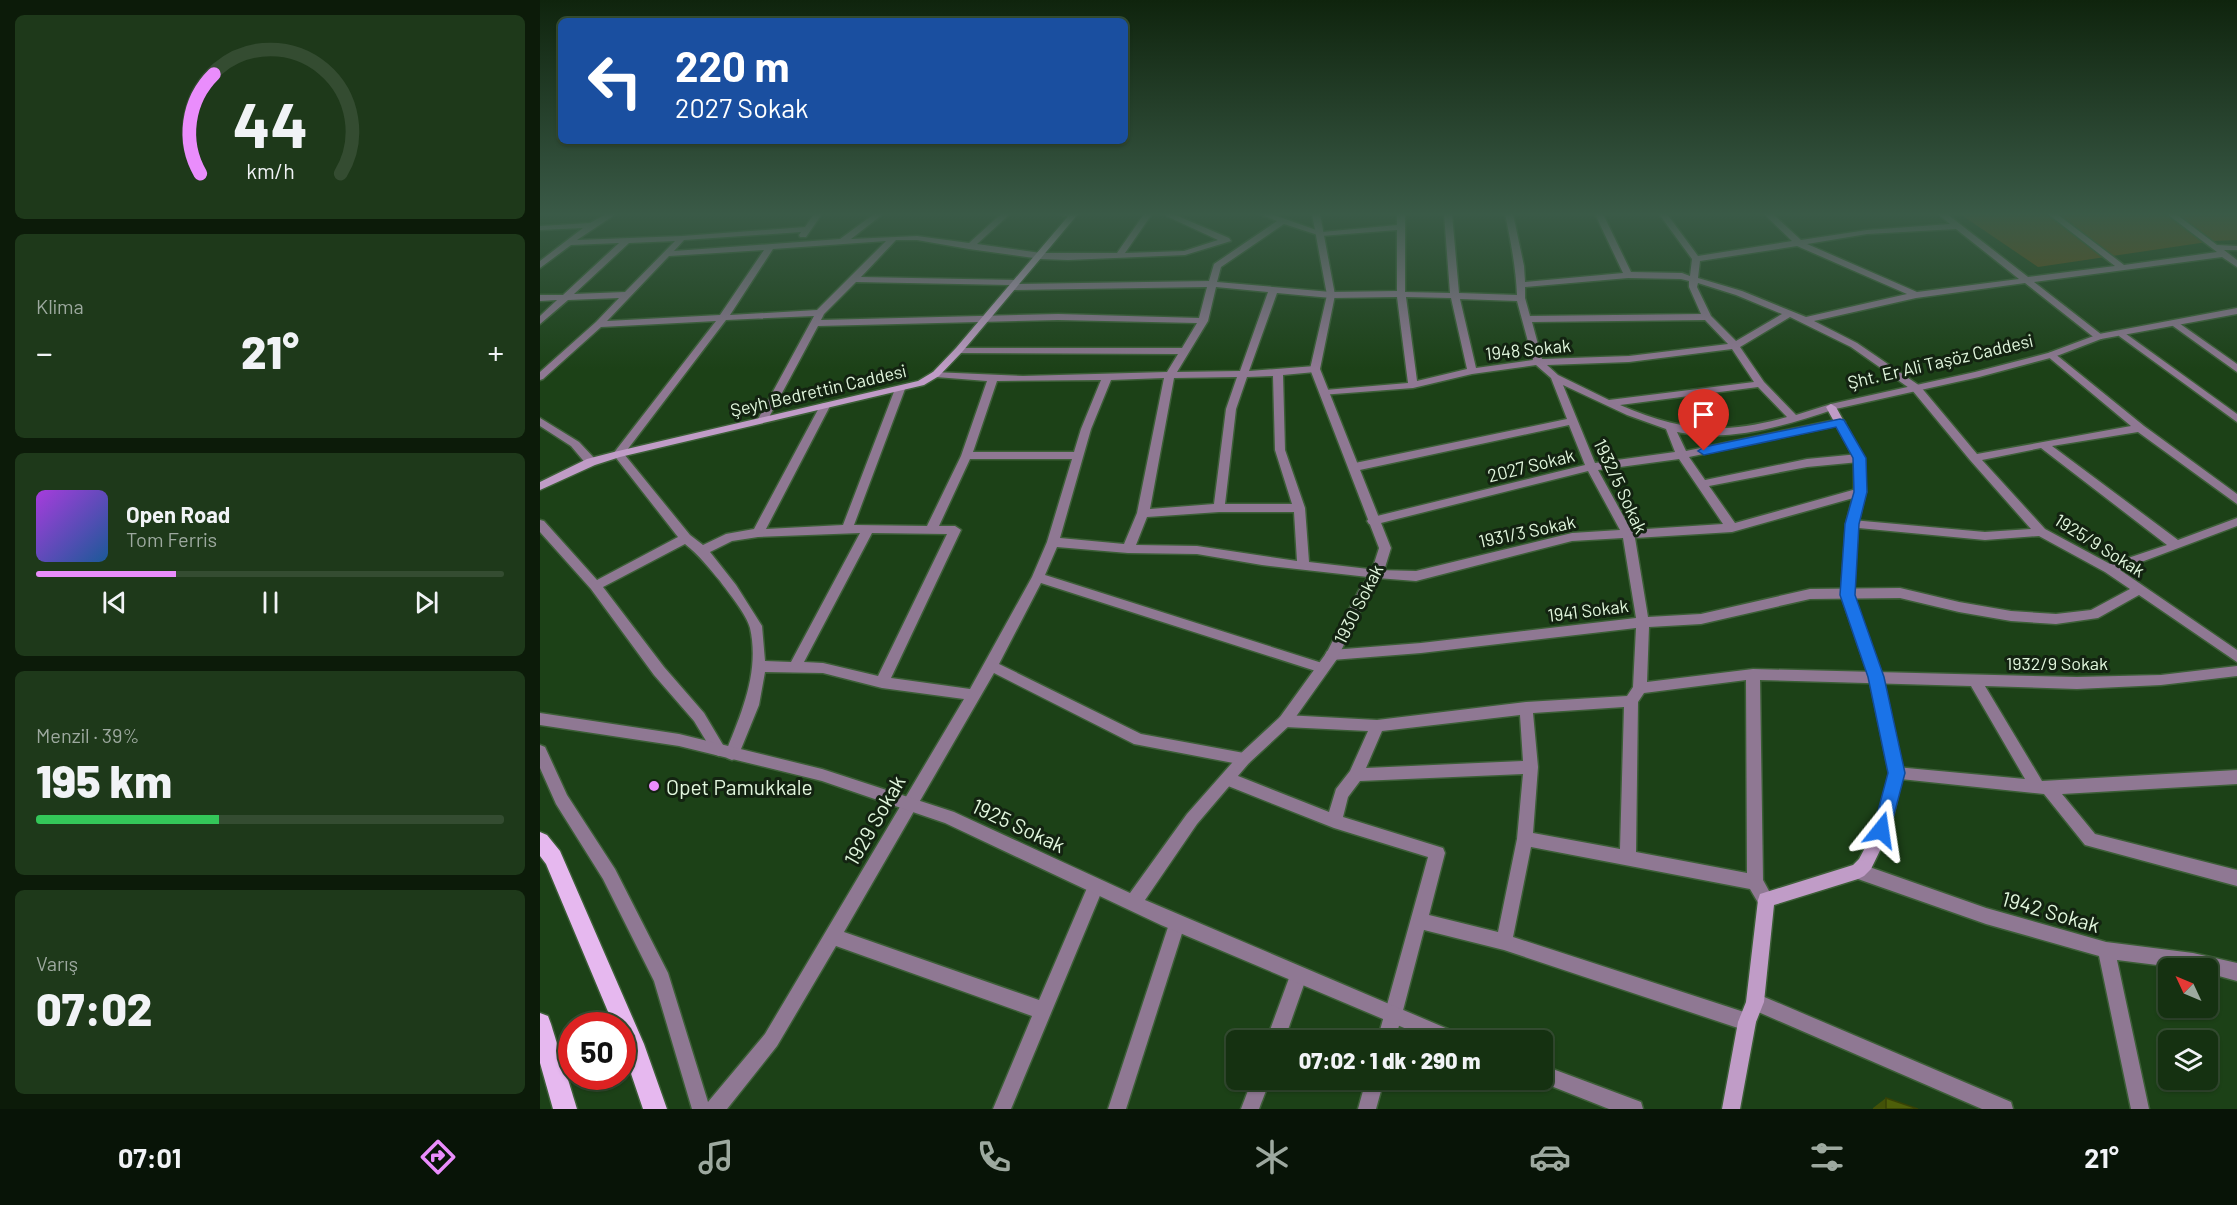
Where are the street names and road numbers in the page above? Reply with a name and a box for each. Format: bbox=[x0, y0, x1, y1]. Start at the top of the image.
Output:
street label: Şht. Er Ali Taşöz Caddesi bbox=[1845, 329, 2035, 393]
street label: 1948 Sokak bbox=[1484, 334, 1572, 364]
street label: Şeyh Bedrettin Caddesi bbox=[728, 359, 908, 421]
street label: 1932/5 Sokak bbox=[1589, 435, 1653, 537]
street label: 2027 Sokak bbox=[1485, 444, 1577, 486]
street label: 1925/9 Sokak bbox=[2051, 509, 2149, 581]
street label: 1931/3 Sokak bbox=[1476, 510, 1578, 552]
street label: 1930 Sokak bbox=[1329, 561, 1387, 647]
street label: 1941 Sokak bbox=[1546, 594, 1630, 626]
street label: 1932/9 Sokak bbox=[2006, 652, 2108, 674]
street label: 1929 Sokak bbox=[838, 770, 910, 870]
street label: 1925 Sokak bbox=[968, 793, 1070, 857]
street label: 1942 Sokak bbox=[1999, 885, 2103, 937]

